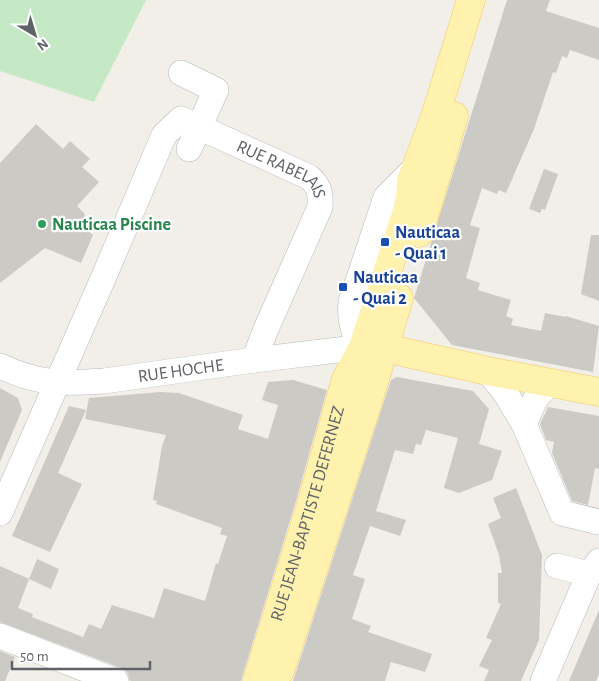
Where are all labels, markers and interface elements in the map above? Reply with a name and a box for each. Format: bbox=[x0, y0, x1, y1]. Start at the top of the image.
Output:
north arrow bbox=[10, 10, 60, 60]
text: N bbox=[34, 36, 51, 53]
street label: RUE RABELAIS bbox=[234, 137, 328, 200]
place label: Nauticaa Piscine bbox=[52, 216, 171, 234]
marker: Nauticaa Piscine bbox=[36, 218, 48, 230]
place label: Nauticaa - Quai 1 bbox=[395, 224, 460, 263]
marker: Nauticaa - Quai 1 bbox=[379, 236, 391, 248]
place label: Nauticaa - Quai 2 bbox=[353, 269, 418, 308]
marker: Nauticaa - Quai 2 bbox=[337, 281, 349, 293]
street label: RUE HOCHE bbox=[137, 356, 225, 386]
street label: RUE JEAN-BAPTISTE DEFERNEZ bbox=[268, 404, 348, 623]
scale bar bbox=[12, 638, 150, 670]
text: 50 m bbox=[20, 649, 49, 664]

